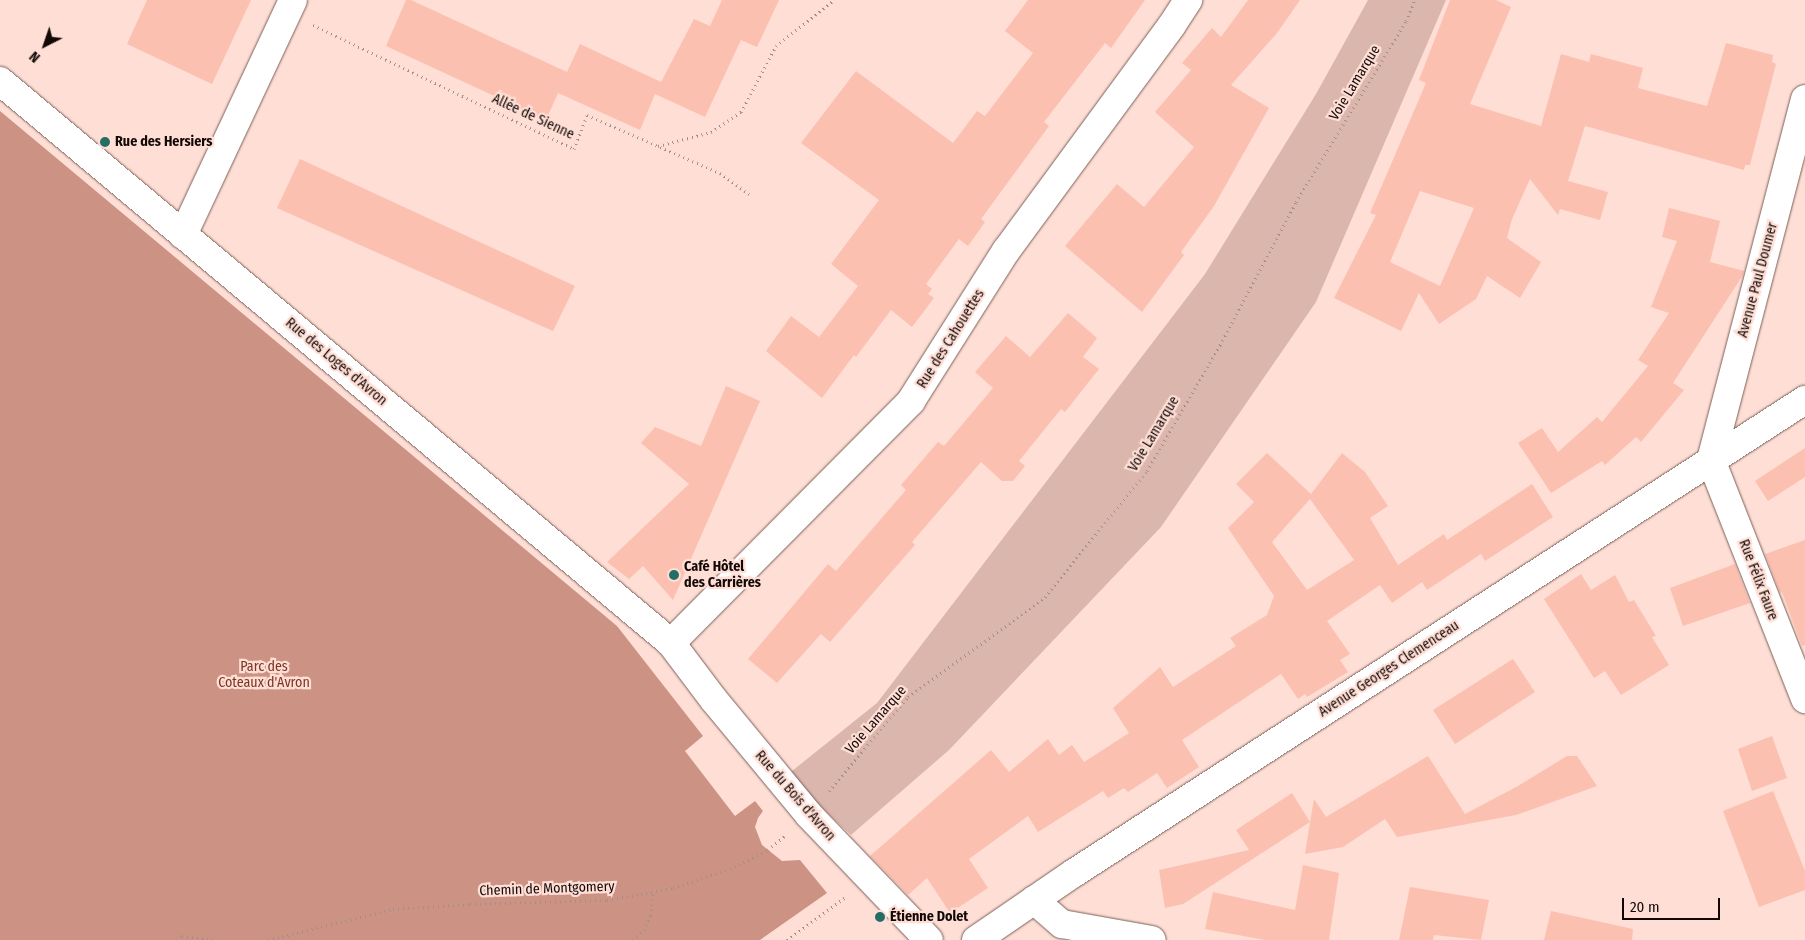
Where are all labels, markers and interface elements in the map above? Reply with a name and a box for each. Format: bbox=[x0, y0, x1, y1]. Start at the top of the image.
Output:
north arrow bbox=[20, 20, 70, 70]
street label: Voie Lamarque bbox=[1326, 42, 1384, 124]
text: N bbox=[26, 48, 44, 66]
street label: Allée de Sienne bbox=[489, 91, 577, 143]
place label: Rue des Hersiers bbox=[115, 134, 212, 150]
marker: Rue des Hersiers bbox=[99, 136, 111, 148]
street label: Avenue Paul Doumer bbox=[1735, 221, 1781, 339]
street label: Rue des Cahouettes bbox=[914, 286, 988, 392]
street label: Rue des Loges d'Avron bbox=[282, 315, 390, 409]
street label: Voie Lamarque bbox=[1125, 393, 1183, 475]
street label: Rue Félix Faure bbox=[1735, 537, 1781, 623]
place label: Café Hôtel des Carrières bbox=[684, 559, 761, 592]
marker: Café Hôtel des Carrières bbox=[668, 569, 680, 581]
street label: Avenue Georges Clemenceau bbox=[1316, 617, 1462, 721]
park label: Parc des Coteaux d'Avron bbox=[218, 659, 310, 692]
street label: Voie Lamarque bbox=[842, 683, 910, 757]
street label: Rue du Bois d'Avron bbox=[751, 748, 839, 844]
street label: Chemin de Montgomery bbox=[479, 878, 615, 900]
scale bar bbox=[1625, 888, 1722, 920]
text: 20 m bbox=[1630, 898, 1660, 916]
place label: Étienne Dolet bbox=[890, 909, 968, 925]
marker: Étienne Dolet bbox=[874, 911, 886, 923]

